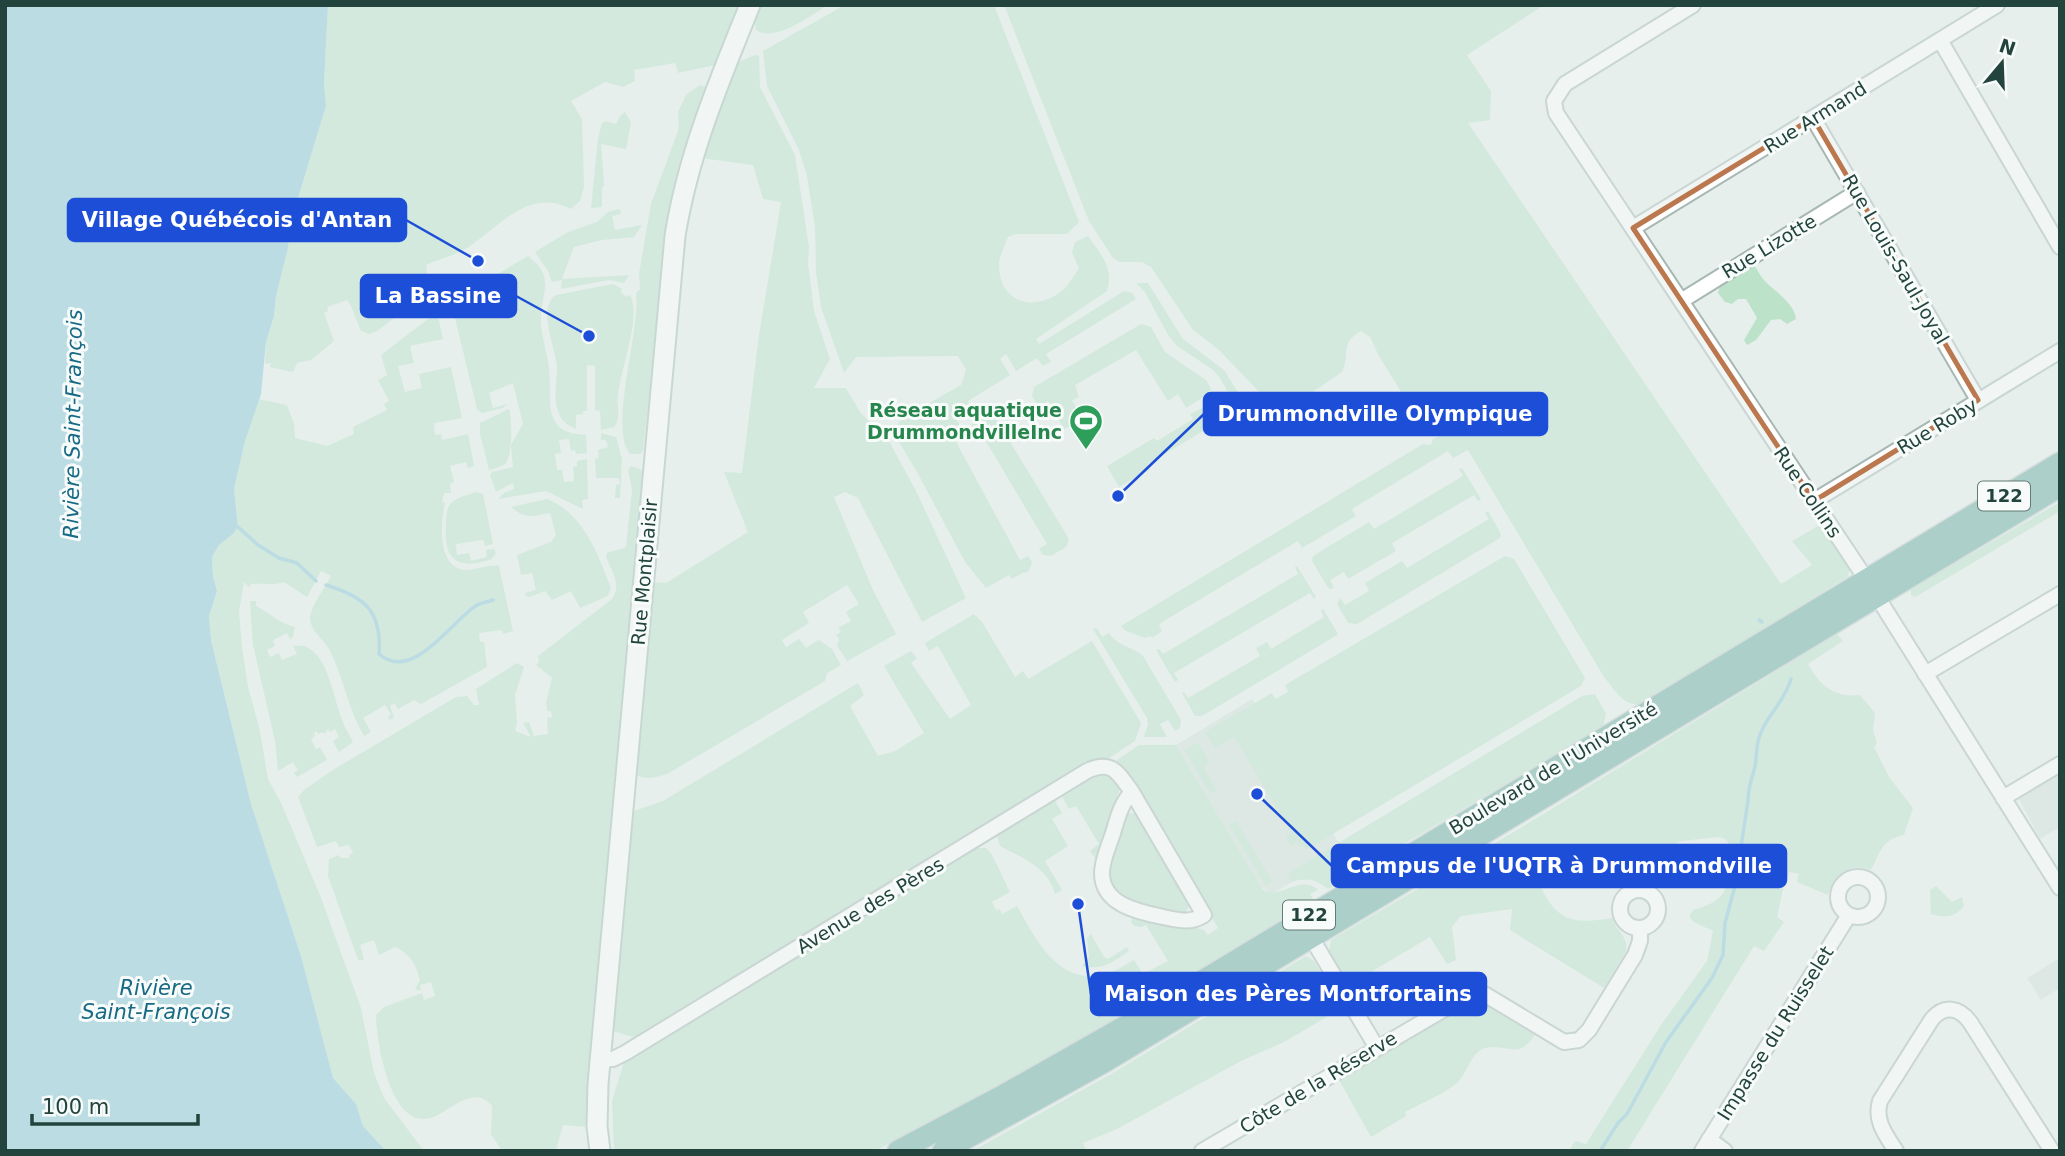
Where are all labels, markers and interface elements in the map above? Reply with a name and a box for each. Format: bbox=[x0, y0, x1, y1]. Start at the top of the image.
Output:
north arrow bbox=[1967, 28, 2037, 98]
text: N bbox=[1996, 34, 2019, 60]
street label: Rue Armand bbox=[1760, 77, 1870, 157]
street label: Rue Louis-Saul-Joyal bbox=[1838, 170, 1954, 348]
callout: Village Québécois d'Antan bbox=[68, 199, 406, 241]
text: Village Québécois d'Antan bbox=[82, 208, 392, 232]
street label: Rue Lizotte bbox=[1718, 209, 1820, 283]
callout: La Bassine bbox=[361, 275, 516, 317]
text: La Bassine bbox=[375, 284, 501, 308]
water label: Rivière Saint-François bbox=[59, 309, 87, 539]
callout: Drummondville Olympique bbox=[1204, 393, 1547, 435]
street label: Rue Roby bbox=[1893, 394, 1981, 458]
place label: Réseau aquatique DrummondvilleInc bbox=[867, 399, 1062, 443]
sports icon: Réseau aquatique DrummondvilleInc bbox=[1067, 402, 1105, 451]
text: Drummondville Olympique bbox=[1218, 402, 1532, 426]
street label: Rue Collins bbox=[1770, 442, 1846, 542]
road number: 122 bbox=[1978, 482, 2030, 510]
street label: Rue Montplaisir bbox=[627, 498, 661, 646]
street label: Boulevard de l'Université bbox=[1445, 697, 1661, 839]
callout: Campus de l'UQTR à Drummondville bbox=[1332, 845, 1786, 887]
street label: Avenue des Pères bbox=[792, 852, 948, 958]
text: Campus de l'UQTR à Drummondville bbox=[1346, 854, 1772, 878]
road number: 122 bbox=[1283, 900, 1335, 930]
street label: Impasse du Ruisselet bbox=[1712, 942, 1838, 1124]
callout: Maison des Pères Montfortains bbox=[1091, 973, 1486, 1015]
water label: Rivière Saint-François bbox=[81, 976, 231, 1024]
text: Maison des Pères Montfortains bbox=[1104, 982, 1472, 1006]
street label: Côte de la Réserve bbox=[1236, 1026, 1400, 1138]
scale bar bbox=[32, 1082, 198, 1126]
text: 100 m bbox=[42, 1095, 109, 1119]

